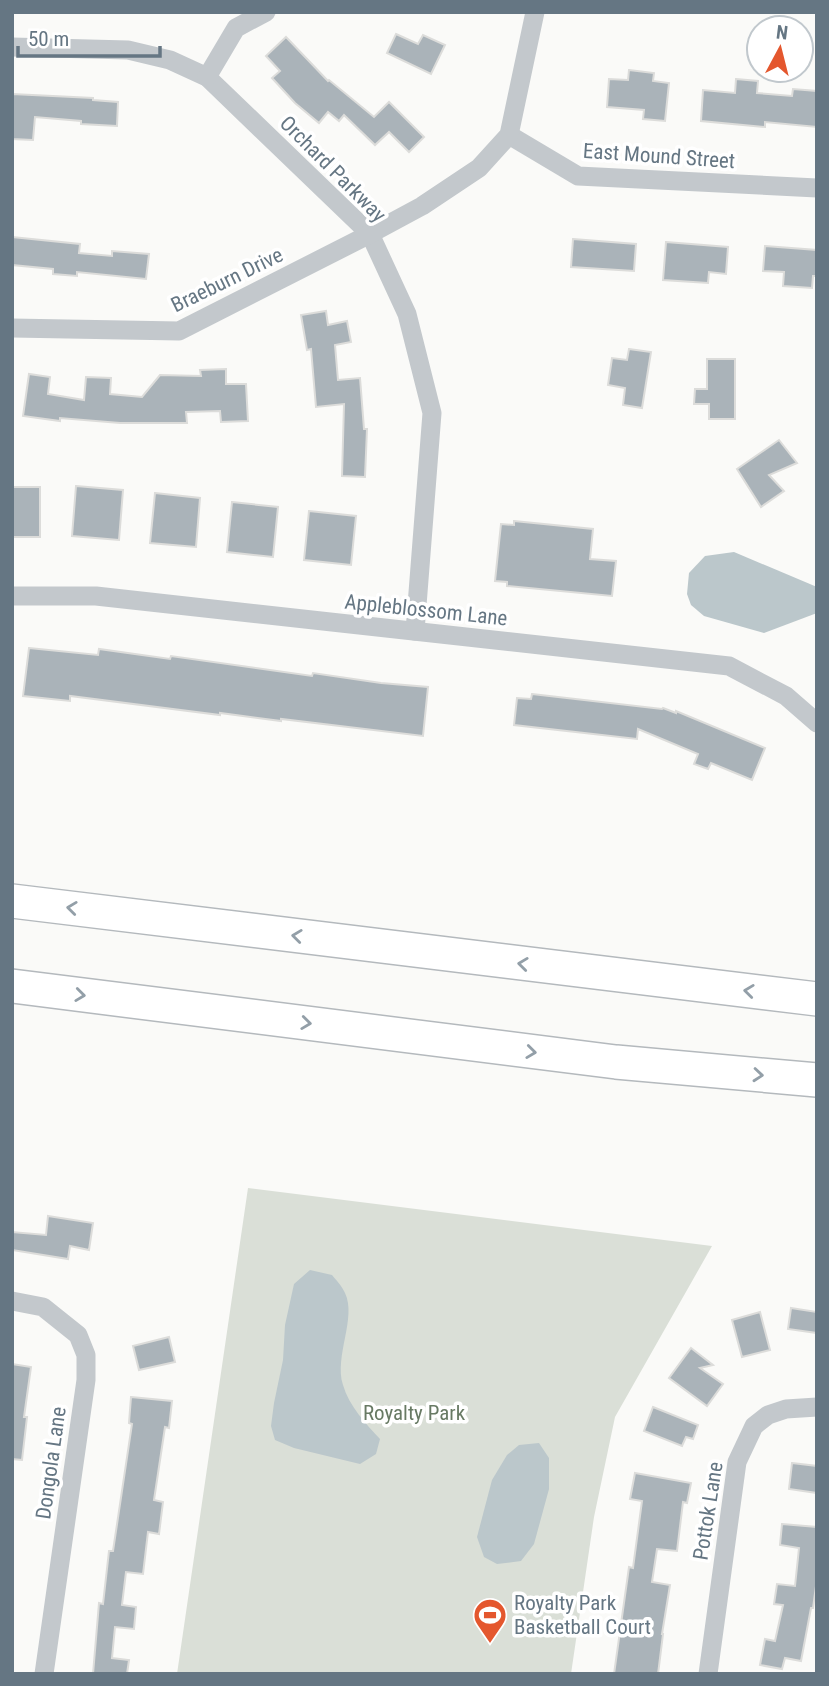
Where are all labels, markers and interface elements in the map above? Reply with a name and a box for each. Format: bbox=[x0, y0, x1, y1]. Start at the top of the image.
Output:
scale bar bbox=[18, 14, 159, 58]
north arrow bbox=[745, 14, 815, 84]
text: N bbox=[775, 20, 789, 45]
text: 50 m bbox=[28, 27, 69, 51]
street label: Orchard Parkway bbox=[275, 111, 391, 227]
street label: East Mound Street bbox=[582, 139, 736, 173]
street label: Braeburn Drive bbox=[167, 243, 287, 317]
street label: Appleblossom Lane bbox=[343, 590, 509, 631]
one-way arrow bbox=[66, 901, 77, 916]
one-way arrow bbox=[291, 929, 303, 944]
one-way arrow bbox=[517, 956, 529, 971]
one-way arrow bbox=[743, 984, 755, 999]
one-way arrow bbox=[74, 987, 86, 1002]
one-way arrow bbox=[300, 1016, 312, 1031]
one-way arrow bbox=[526, 1044, 537, 1059]
one-way arrow bbox=[752, 1067, 763, 1082]
park label: Royalty Park bbox=[363, 1401, 466, 1425]
street label: Dongola Lane bbox=[31, 1405, 71, 1521]
street label: Pottok Lane bbox=[688, 1460, 728, 1562]
place label: Royalty Park Basketball Court bbox=[514, 1591, 651, 1639]
sports icon: Royalty Park Basketball Court bbox=[471, 1596, 509, 1645]

